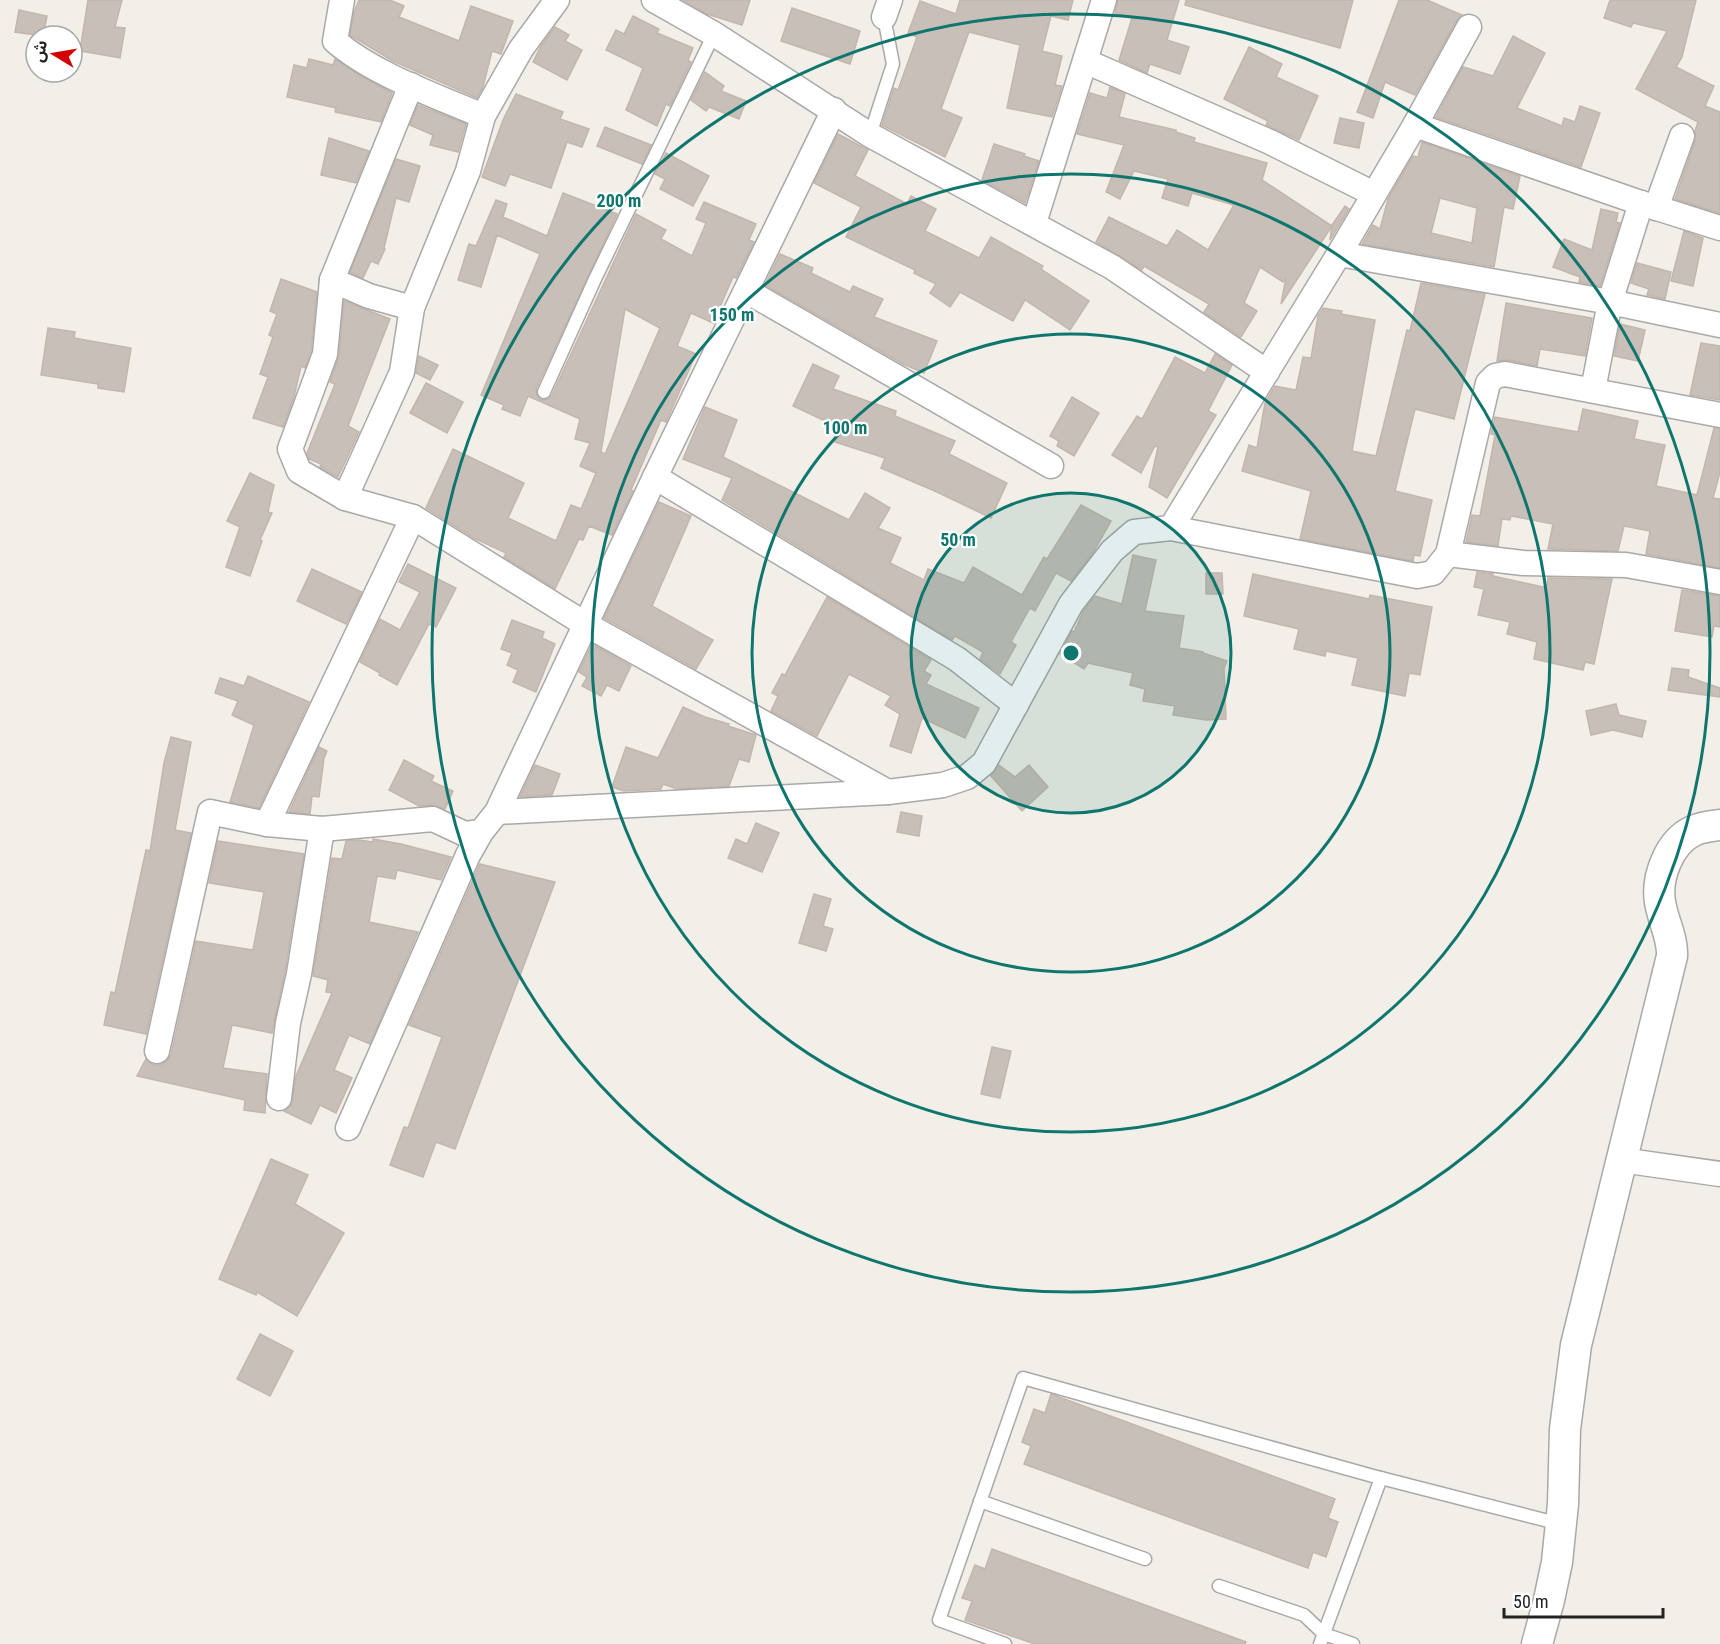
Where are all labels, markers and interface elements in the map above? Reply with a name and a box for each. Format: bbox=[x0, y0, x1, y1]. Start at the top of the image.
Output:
north arrow bbox=[24, 24, 84, 84]
text: ش bbox=[28, 39, 51, 64]
text: 200 m bbox=[597, 190, 641, 211]
text: 150 m bbox=[710, 304, 754, 325]
text: 100 m bbox=[823, 417, 867, 438]
text: 50 m bbox=[940, 529, 976, 550]
centre of rings bbox=[1061, 643, 1081, 663]
scale bar bbox=[1504, 1581, 1663, 1619]
text: 50 m bbox=[1513, 1591, 1548, 1612]

